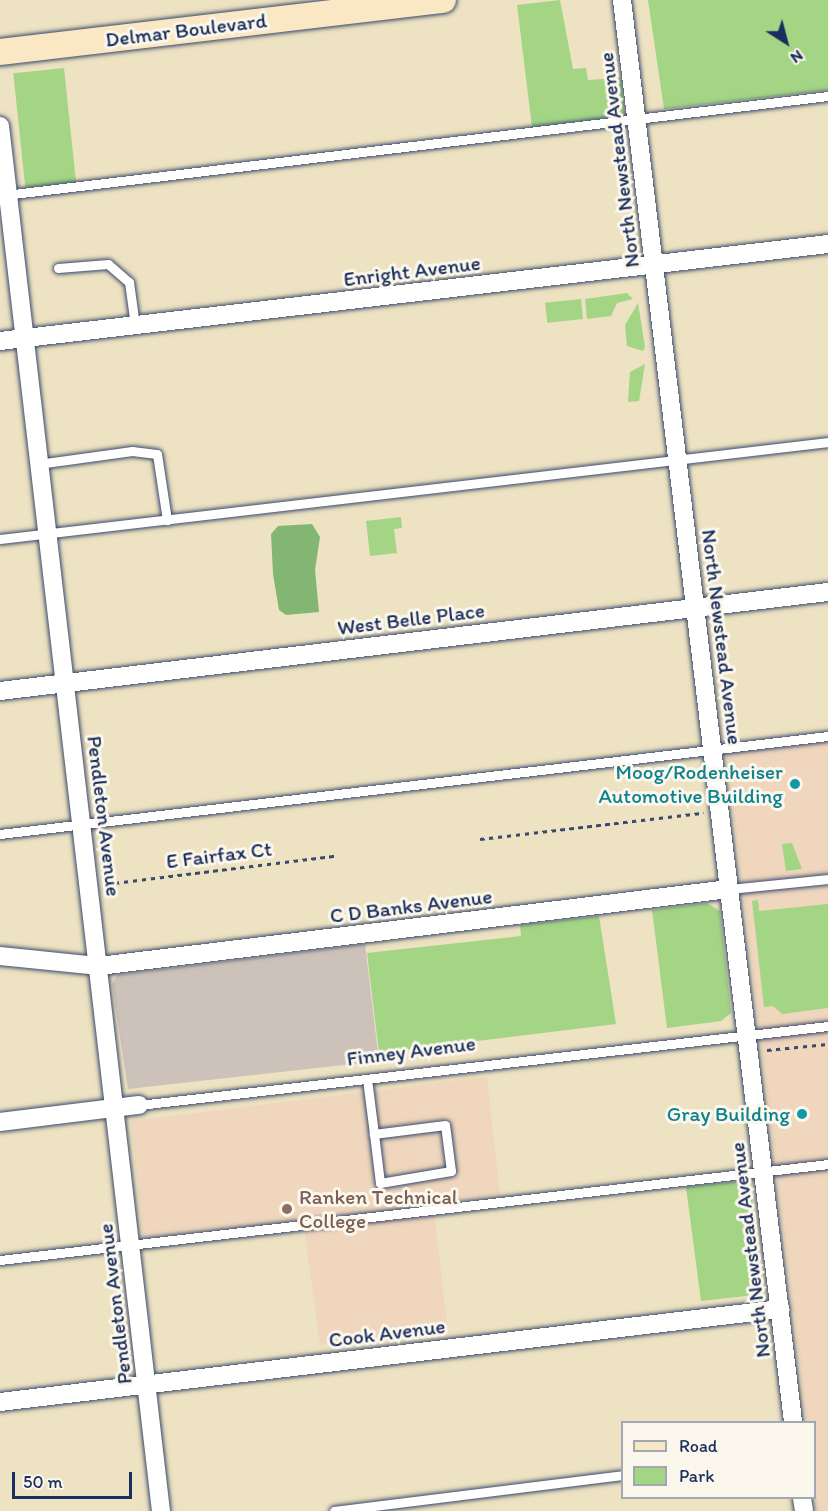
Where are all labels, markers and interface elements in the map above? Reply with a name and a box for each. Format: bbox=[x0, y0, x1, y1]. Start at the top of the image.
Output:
street label: Delmar Boulevard bbox=[104, 8, 268, 52]
north arrow bbox=[756, 12, 816, 72]
text: N bbox=[787, 46, 807, 68]
street label: North Newstead Avenue bbox=[593, 51, 645, 269]
street label: Enright Avenue bbox=[342, 250, 482, 292]
street label: North Newstead Avenue bbox=[696, 528, 748, 746]
street label: West Belle Place bbox=[336, 597, 486, 641]
street label: Pendleton Avenue bbox=[82, 735, 126, 897]
place label: Moog/Rodenheiser Automotive Building bbox=[599, 759, 783, 809]
marker: Moog/Rodenheiser Automotive Building bbox=[788, 777, 802, 791]
street label: E Fairfax Ct bbox=[165, 836, 273, 874]
street label: C D Banks Avenue bbox=[328, 884, 494, 928]
street label: Finney Avenue bbox=[345, 1031, 477, 1071]
place label: Gray Building bbox=[666, 1101, 790, 1127]
marker: Gray Building bbox=[795, 1107, 809, 1121]
street label: North Newstead Avenue bbox=[724, 1141, 776, 1359]
place label: Ranken Technical College bbox=[299, 1184, 456, 1234]
marker: Ranken Technical College bbox=[280, 1202, 294, 1216]
street label: Pendleton Avenue bbox=[93, 1223, 137, 1385]
street label: Cook Avenue bbox=[328, 1313, 446, 1353]
legend bbox=[621, 1421, 816, 1499]
text: Road bbox=[679, 1435, 718, 1457]
scale bar bbox=[15, 1460, 135, 1498]
text: Park bbox=[679, 1465, 714, 1487]
text: 50 m bbox=[23, 1471, 63, 1493]

